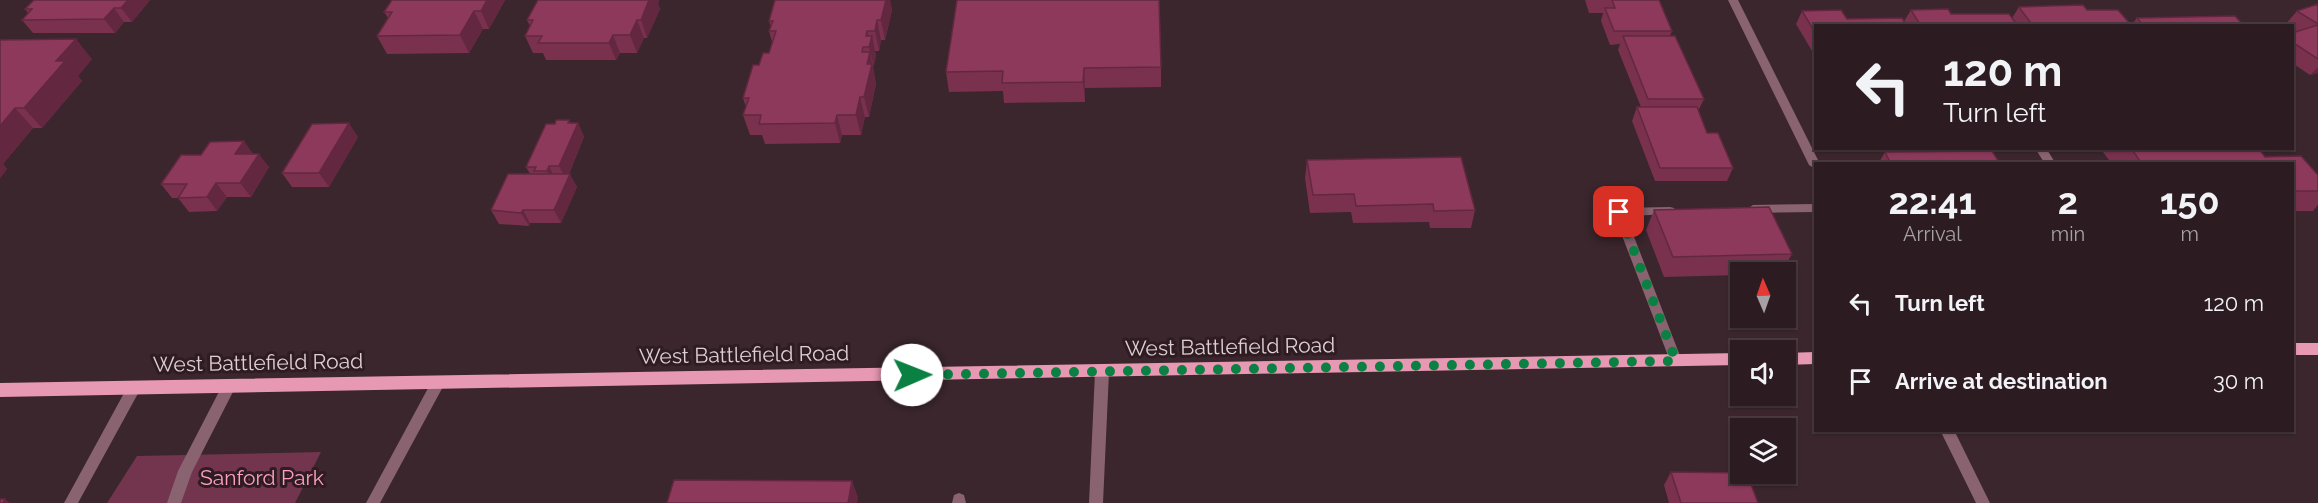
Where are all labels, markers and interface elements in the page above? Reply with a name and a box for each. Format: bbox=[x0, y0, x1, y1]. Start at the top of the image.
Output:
text: 120 m bbox=[1943, 47, 2062, 96]
icon: left bbox=[1844, 48, 1922, 126]
text: Turn left bbox=[1943, 97, 2046, 128]
text: 22:41 bbox=[1888, 180, 1976, 222]
text: 2 bbox=[2058, 180, 2078, 222]
text: 150 bbox=[2160, 180, 2220, 222]
pin bbox=[1593, 186, 1644, 237]
icon: arrive bbox=[1602, 195, 1635, 228]
text: Arrival bbox=[1903, 222, 1962, 246]
text: min bbox=[2051, 222, 2085, 246]
text: m bbox=[2180, 222, 2199, 246]
north arrow bbox=[1730, 262, 1796, 328]
map controls bbox=[1730, 262, 1796, 484]
icon: left bbox=[1844, 287, 1877, 320]
text: Turn left bbox=[1895, 290, 1985, 316]
text: 120 m bbox=[2204, 290, 2264, 316]
street label: West Battlefield Road bbox=[1125, 332, 1335, 361]
street label: West Battlefield Road bbox=[639, 340, 849, 369]
button: sound bbox=[1730, 340, 1796, 406]
position arrow bbox=[880, 343, 944, 407]
street label: West Battlefield Road bbox=[153, 348, 363, 377]
icon: arrive bbox=[1844, 365, 1877, 398]
text: Arrive at destination bbox=[1895, 368, 2108, 394]
text: 30 m bbox=[2213, 368, 2264, 394]
button: layers bbox=[1730, 418, 1796, 484]
park label: Sanford Park bbox=[200, 465, 324, 490]

